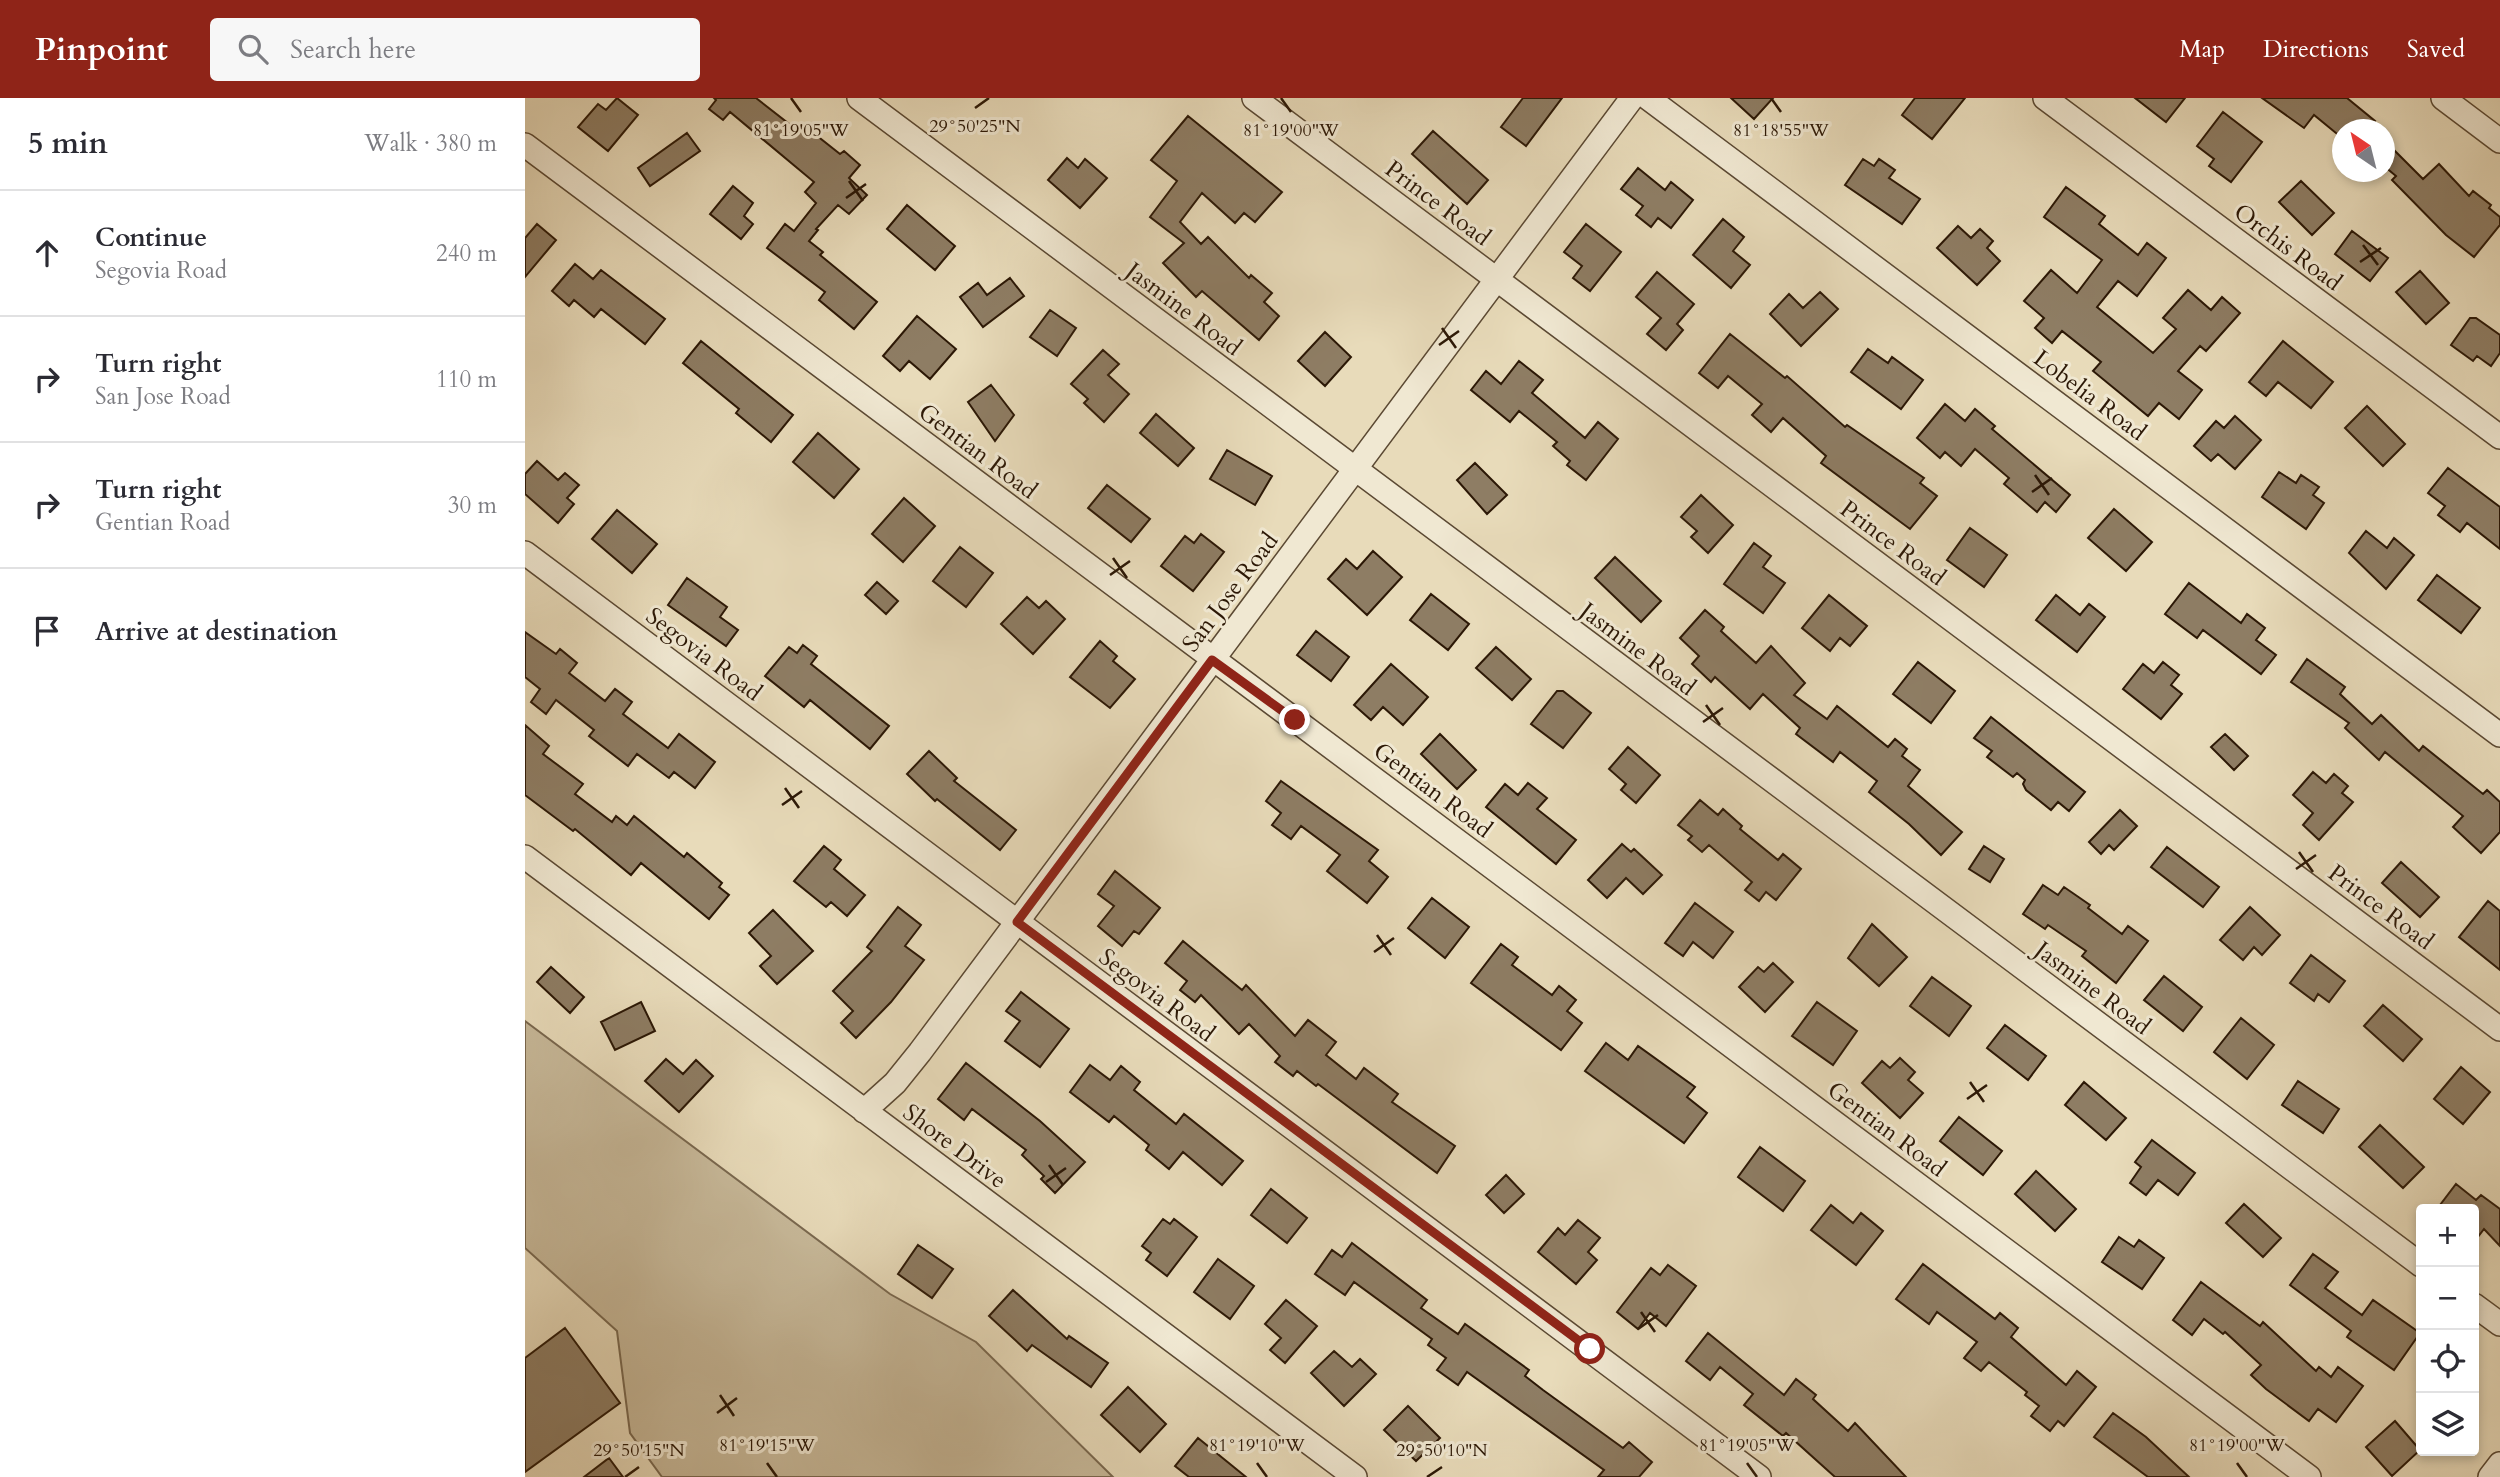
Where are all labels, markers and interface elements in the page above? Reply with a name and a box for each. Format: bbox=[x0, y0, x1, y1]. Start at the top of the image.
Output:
search box bbox=[210, 18, 700, 81]
text: Pinpoint bbox=[35, 27, 168, 72]
icon: search bbox=[234, 30, 272, 68]
text: Search here bbox=[290, 32, 416, 67]
text: Map bbox=[2179, 33, 2225, 66]
text: Directions bbox=[2263, 33, 2369, 66]
text: Saved bbox=[2407, 33, 2465, 66]
text: 29°50'25"N bbox=[929, 114, 1021, 139]
text: 81°19'05"W bbox=[753, 118, 849, 143]
text: 81°19'00"W bbox=[1243, 118, 1339, 143]
text: 81°18'55"W bbox=[1733, 118, 1829, 143]
north arrow bbox=[2332, 119, 2395, 182]
text: 5 min bbox=[28, 123, 108, 164]
text: Walk · 380 m bbox=[364, 128, 497, 159]
street label: Prince Road bbox=[1378, 153, 1497, 254]
street label: Orchis Road bbox=[2227, 196, 2349, 299]
text: Continue bbox=[95, 220, 207, 255]
icon: ahead bbox=[28, 234, 66, 272]
text: 240 m bbox=[436, 238, 497, 269]
street label: Jasmine Road bbox=[1117, 253, 1249, 364]
text: Segovia Road bbox=[95, 255, 227, 286]
street label: Lobelia Road bbox=[2026, 342, 2153, 449]
text: Turn right bbox=[95, 346, 222, 381]
icon: right bbox=[28, 360, 66, 398]
text: 110 m bbox=[436, 364, 497, 395]
text: San Jose Road bbox=[95, 381, 231, 412]
street label: Gentian Road bbox=[911, 396, 1044, 507]
text: Turn right bbox=[95, 472, 222, 507]
icon: right bbox=[28, 486, 66, 524]
text: 30 m bbox=[448, 490, 497, 521]
street label: Prince Road bbox=[1833, 493, 1952, 594]
text: Gentian Road bbox=[95, 507, 230, 538]
street label: San Jose Road bbox=[1175, 526, 1286, 659]
street label: Jasmine Road bbox=[1571, 593, 1703, 704]
street label: Segovia Road bbox=[639, 600, 769, 709]
icon: arrive bbox=[28, 612, 66, 650]
text: Arrive at destination bbox=[95, 614, 338, 649]
route end bbox=[1279, 704, 1310, 735]
street label: Gentian Road bbox=[1366, 735, 1499, 846]
street label: Prince Road bbox=[2321, 857, 2440, 958]
street label: Jasmine Road bbox=[2026, 932, 2158, 1043]
street label: Segovia Road bbox=[1092, 941, 1222, 1050]
street label: Gentian Road bbox=[1820, 1074, 1953, 1185]
street label: Shore Drive bbox=[896, 1096, 1013, 1196]
map controls bbox=[2416, 1204, 2479, 1456]
button: + bbox=[2416, 1204, 2479, 1267]
button: − bbox=[2416, 1267, 2479, 1330]
button: locate bbox=[2416, 1330, 2479, 1393]
route start bbox=[1574, 1333, 1605, 1364]
button: layers bbox=[2416, 1393, 2479, 1456]
text: 81°19'15"W bbox=[719, 1433, 815, 1458]
text: 81°19'10"W bbox=[1209, 1433, 1305, 1458]
text: 81°19'05"W bbox=[1699, 1433, 1795, 1458]
text: 81°19'00"W bbox=[2189, 1433, 2285, 1458]
text: 29°50'15"N bbox=[593, 1438, 685, 1463]
text: 29°50'10"N bbox=[1396, 1438, 1488, 1463]

